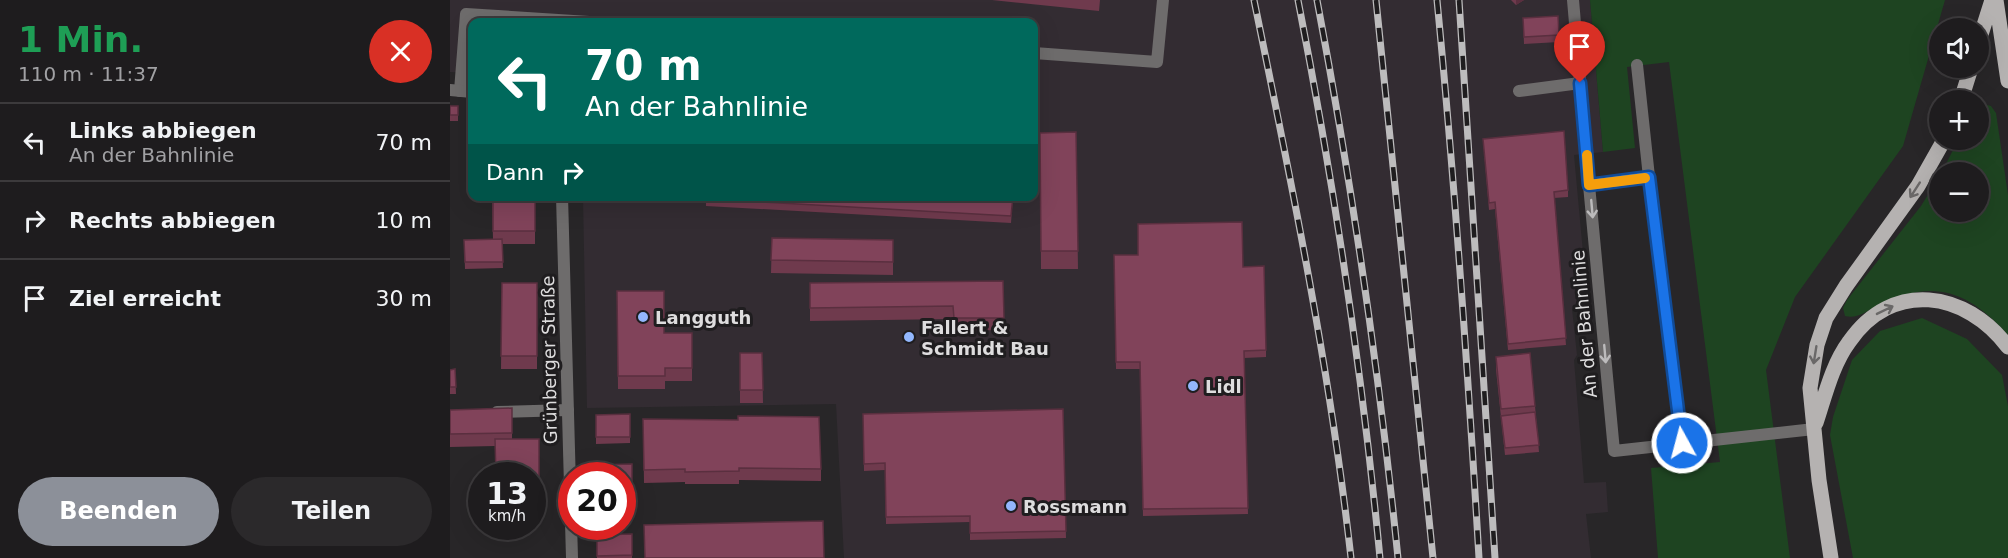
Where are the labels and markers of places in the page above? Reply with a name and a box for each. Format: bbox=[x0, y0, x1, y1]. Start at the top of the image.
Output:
pin bbox=[1554, 21, 1605, 83]
place label: Langguth bbox=[655, 307, 751, 328]
marker: Langguth bbox=[636, 310, 650, 324]
place label: Fallert & Schmidt Bau bbox=[921, 317, 1049, 359]
marker: Fallert & Schmidt Bau bbox=[902, 330, 916, 344]
place label: Lidl bbox=[1205, 376, 1242, 397]
marker: Lidl bbox=[1186, 379, 1200, 393]
place label: Rossmann bbox=[1023, 496, 1127, 517]
marker: Rossmann bbox=[1004, 499, 1018, 513]

